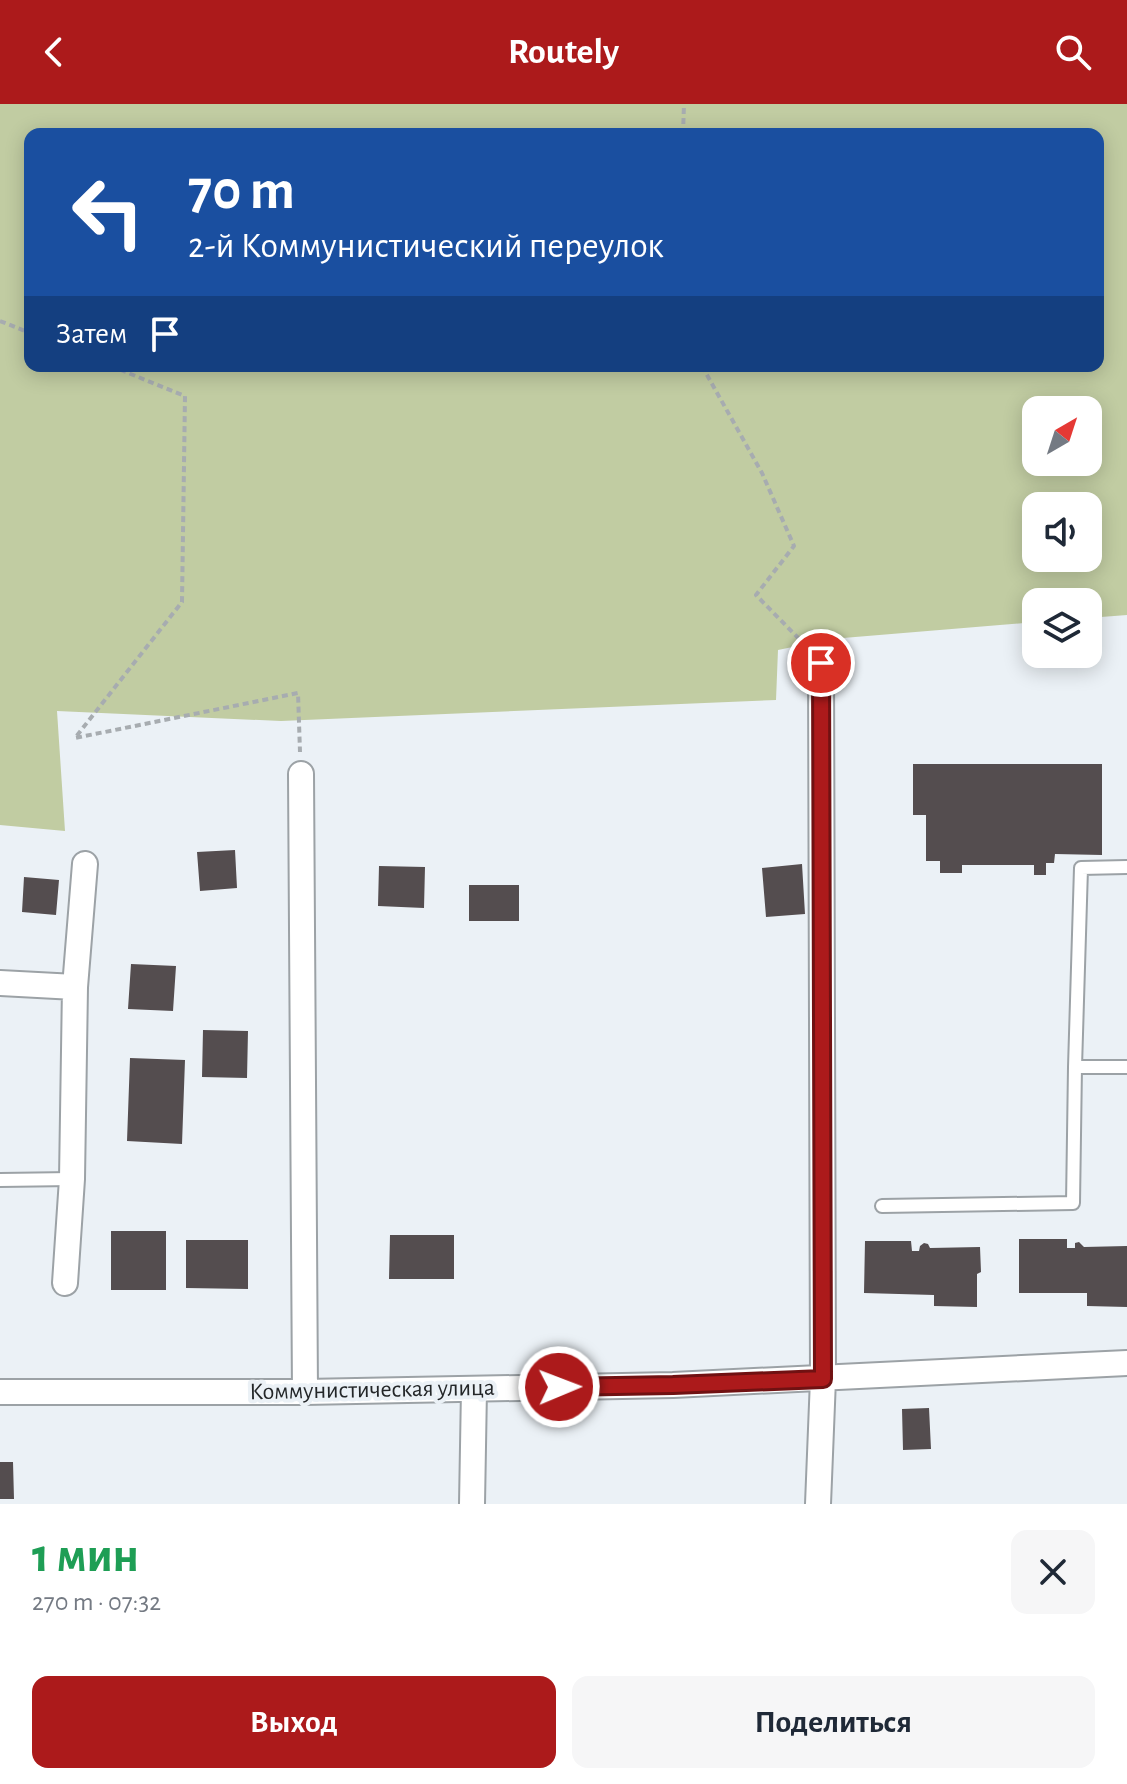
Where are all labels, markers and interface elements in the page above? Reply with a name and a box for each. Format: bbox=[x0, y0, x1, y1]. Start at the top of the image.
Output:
icon: back bbox=[32, 30, 76, 74]
icon: search bbox=[1051, 30, 1095, 74]
text: Routely bbox=[508, 34, 619, 70]
icon: left bbox=[56, 160, 160, 264]
text: 70 m bbox=[188, 163, 295, 219]
text: 2-й Коммунистический переулок bbox=[188, 228, 664, 264]
icon: arrive bbox=[143, 312, 187, 356]
text: Затем bbox=[56, 319, 127, 349]
north arrow bbox=[1022, 396, 1102, 476]
map controls bbox=[1022, 396, 1102, 668]
button: sound bbox=[1022, 492, 1102, 572]
button: layers bbox=[1022, 588, 1102, 668]
pin bbox=[787, 629, 855, 697]
icon: arrive bbox=[799, 641, 843, 685]
position arrow bbox=[517, 1345, 601, 1429]
street label: Коммунистическая улица bbox=[249, 1376, 495, 1404]
button: close bbox=[1011, 1530, 1095, 1614]
text: 1 мин bbox=[32, 1533, 139, 1581]
text: 270 m · 07:32 bbox=[32, 1589, 161, 1615]
button: Выход bbox=[32, 1676, 556, 1768]
button: Поделиться bbox=[572, 1676, 1095, 1768]

